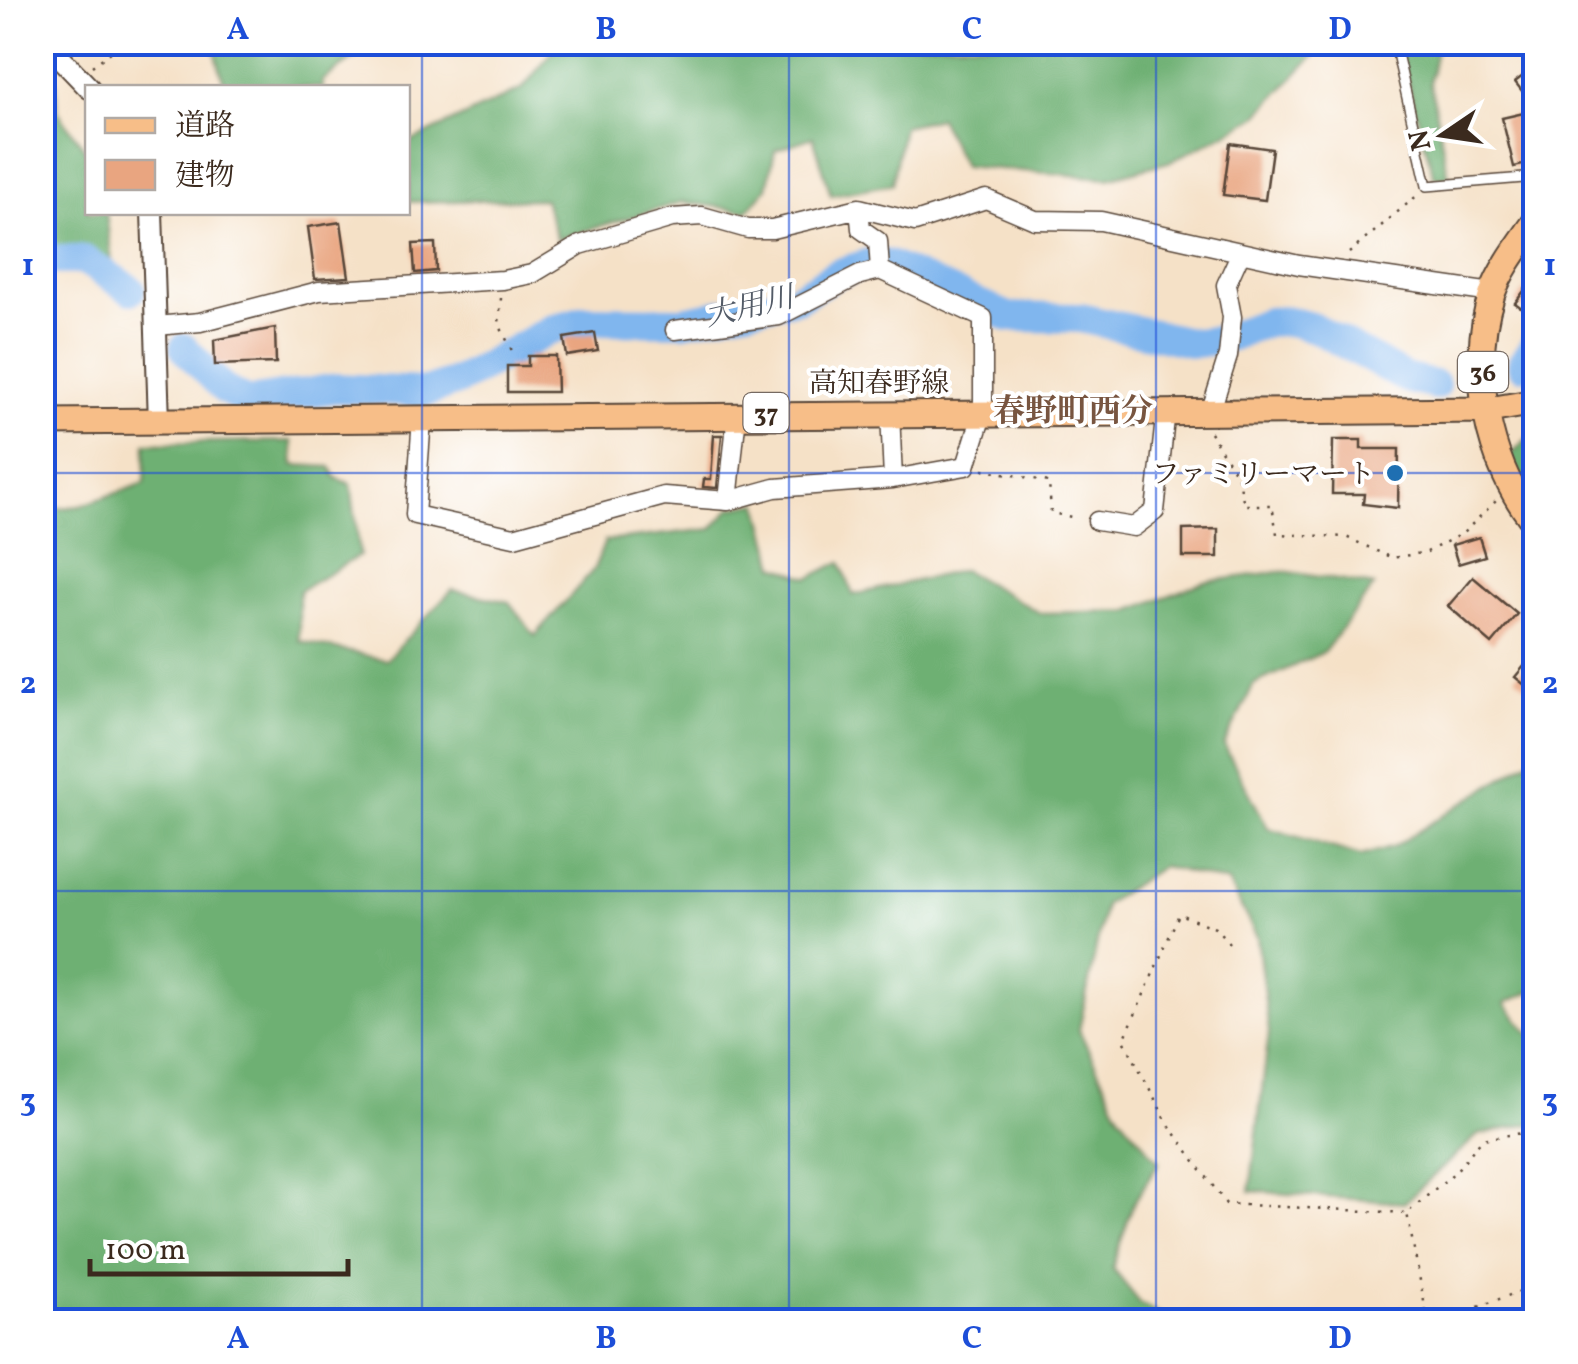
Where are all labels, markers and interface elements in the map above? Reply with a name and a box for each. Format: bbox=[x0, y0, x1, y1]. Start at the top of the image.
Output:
text: A bbox=[227, 9, 250, 53]
text: B bbox=[595, 9, 617, 53]
text: C bbox=[962, 9, 982, 53]
text: D bbox=[1328, 9, 1352, 53]
legend bbox=[85, 85, 410, 215]
north arrow bbox=[1393, 85, 1493, 185]
text: 道路 bbox=[175, 106, 235, 148]
text: N bbox=[1400, 126, 1442, 154]
text: 建物 bbox=[175, 156, 235, 198]
text: 1 bbox=[22, 245, 34, 289]
text: 1 bbox=[1544, 245, 1556, 289]
water label: 大用川 bbox=[701, 277, 801, 339]
road number: 36 bbox=[1458, 352, 1508, 392]
street label: 高知春野線 bbox=[809, 365, 949, 404]
district label: 春野町西分 bbox=[993, 391, 1153, 435]
road number: 37 bbox=[744, 393, 788, 433]
place label: ファミリーマート bbox=[1152, 456, 1375, 495]
marker: ファミリーマート bbox=[1384, 462, 1406, 484]
text: 2 bbox=[20, 663, 36, 707]
text: 2 bbox=[1542, 663, 1558, 707]
text: 3 bbox=[20, 1081, 36, 1125]
text: 3 bbox=[1542, 1081, 1558, 1125]
scale bar bbox=[90, 1214, 348, 1276]
text: 100 m bbox=[105, 1230, 186, 1272]
text: A bbox=[227, 1318, 250, 1362]
text: B bbox=[595, 1318, 617, 1362]
text: C bbox=[962, 1318, 982, 1362]
text: D bbox=[1328, 1318, 1352, 1362]

